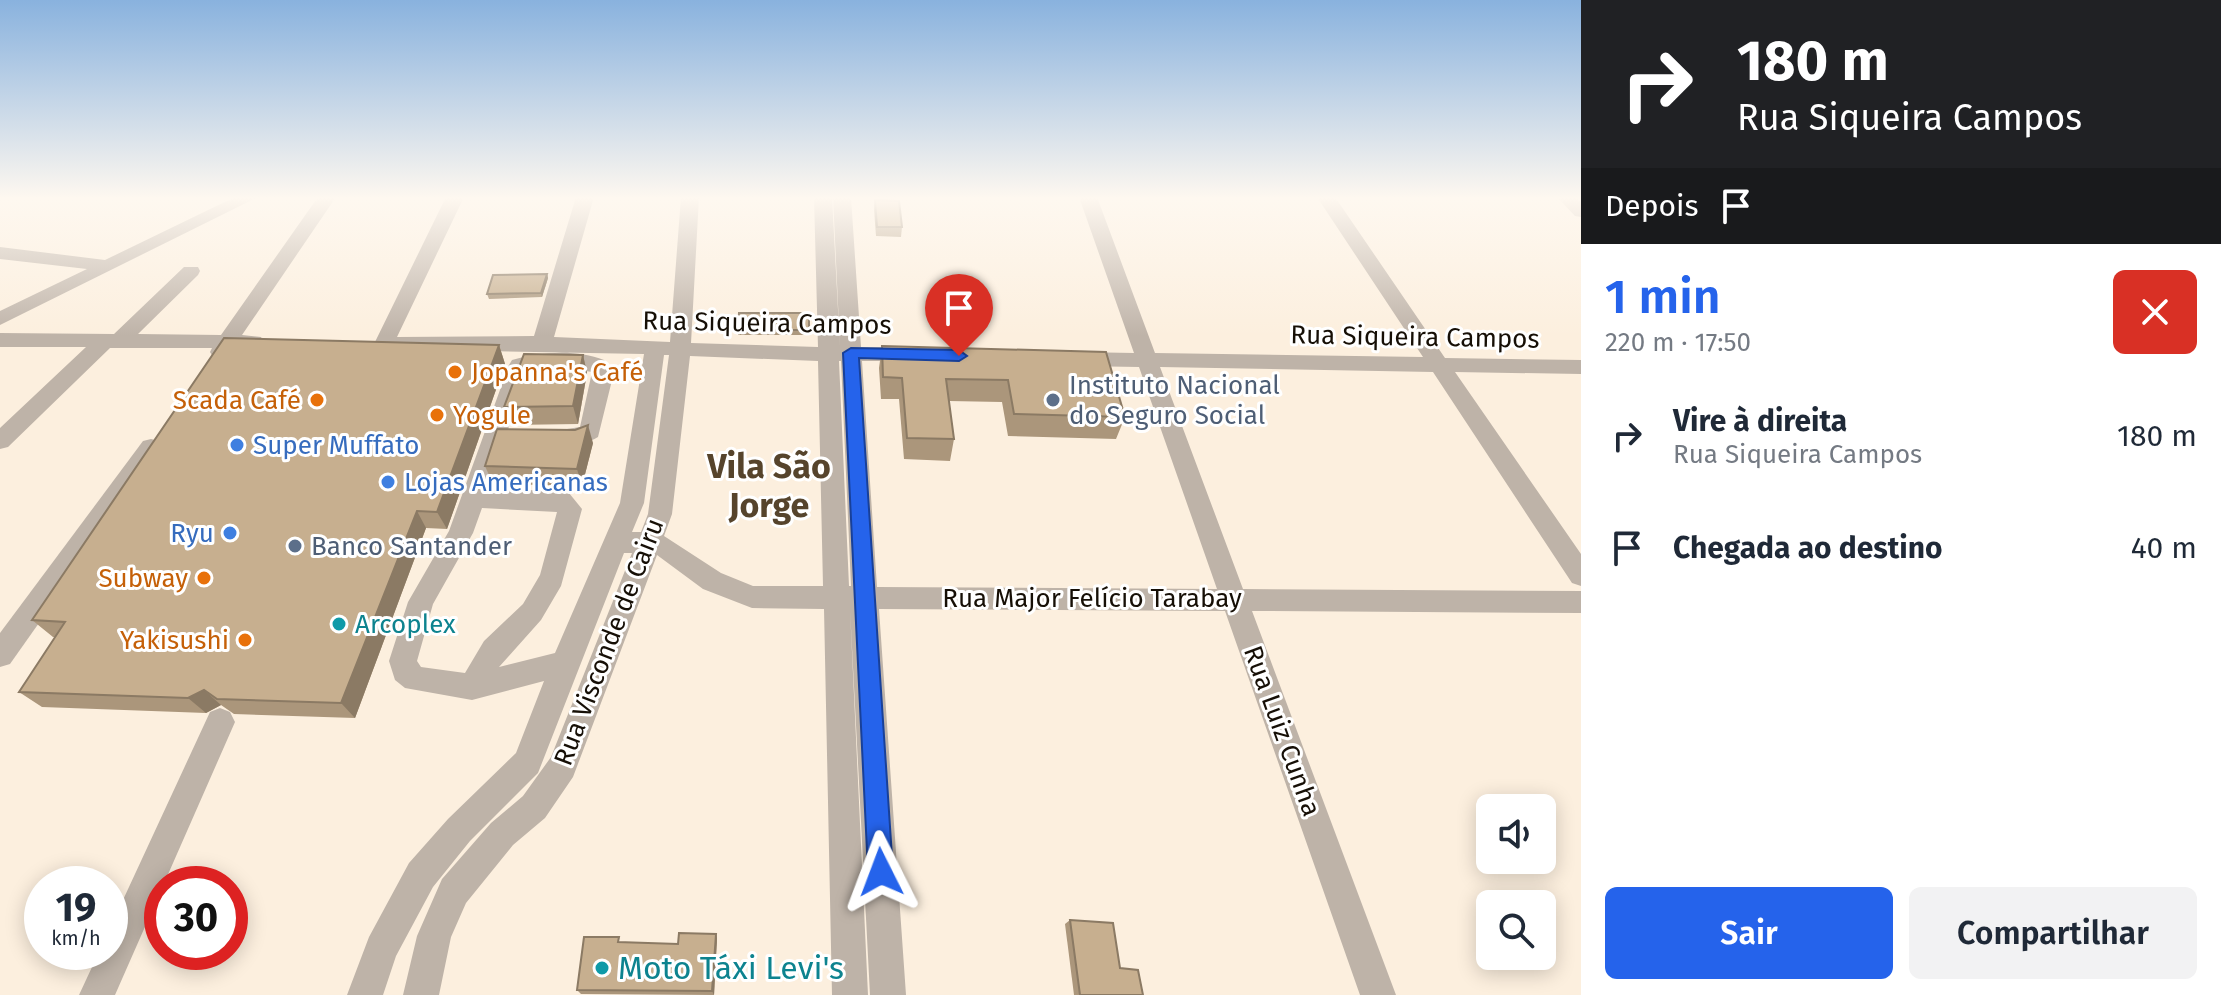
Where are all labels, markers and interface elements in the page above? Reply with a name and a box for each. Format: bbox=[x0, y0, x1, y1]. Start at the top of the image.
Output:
text: 180 m bbox=[1737, 28, 1889, 95]
icon: right bbox=[1605, 32, 1709, 136]
text: Rua Siqueira Campos bbox=[1737, 96, 2082, 140]
icon: arrive bbox=[1714, 184, 1758, 228]
text: Depois bbox=[1605, 188, 1698, 224]
text: 1 min bbox=[1605, 268, 1721, 326]
button: close bbox=[2113, 270, 2197, 354]
pin bbox=[925, 274, 993, 356]
icon: arrive bbox=[937, 286, 981, 330]
street label: Rua Siqueira Campos bbox=[642, 305, 892, 341]
street label: Rua Siqueira Campos bbox=[1290, 319, 1540, 355]
text: 220 m · 17:50 bbox=[1605, 327, 1751, 358]
place label: Jopanna's Café bbox=[471, 357, 643, 388]
marker: Jopanna's Café bbox=[446, 363, 464, 381]
place label: Instituto Nacional do Seguro Social bbox=[1069, 370, 1280, 431]
place label: Scada Café bbox=[173, 385, 301, 416]
marker: Scada Café bbox=[308, 391, 326, 409]
marker: Instituto Nacional do Seguro Social bbox=[1044, 391, 1062, 409]
place label: Yogule bbox=[453, 400, 531, 431]
text: Vire à direita bbox=[1673, 403, 1847, 439]
marker: Yogule bbox=[428, 406, 446, 424]
icon: right bbox=[1605, 414, 1649, 458]
text: 180 m bbox=[2117, 418, 2197, 454]
place label: Super Muffato bbox=[253, 430, 419, 461]
marker: Super Muffato bbox=[228, 436, 246, 454]
text: Rua Siqueira Campos bbox=[1673, 439, 1922, 470]
district label: Vila São Jorge bbox=[706, 446, 831, 526]
place label: Lojas Americanas bbox=[404, 467, 608, 498]
marker: Lojas Americanas bbox=[379, 473, 397, 491]
street label: Rua Visconde de Cairu bbox=[548, 514, 670, 770]
place label: Ryu bbox=[170, 518, 214, 549]
marker: Ryu bbox=[221, 524, 239, 542]
icon: arrive bbox=[1605, 526, 1649, 570]
text: Chegada ao destino bbox=[1673, 530, 1943, 566]
text: 40 m bbox=[2131, 530, 2197, 566]
place label: Banco Santander bbox=[311, 531, 512, 562]
marker: Banco Santander bbox=[286, 537, 304, 555]
place label: Subway bbox=[98, 563, 188, 594]
marker: Subway bbox=[195, 569, 213, 587]
street label: Rua Major Felício Tarabay bbox=[942, 583, 1242, 614]
place label: Arcoplex bbox=[355, 609, 456, 640]
marker: Arcoplex bbox=[330, 615, 348, 633]
place label: Yakisushi bbox=[120, 625, 229, 656]
marker: Yakisushi bbox=[236, 631, 254, 649]
street label: Rua Luiz Cunha bbox=[1237, 642, 1327, 820]
map controls bbox=[1476, 794, 1556, 970]
button: sound bbox=[1476, 794, 1556, 874]
position arrow bbox=[839, 830, 923, 914]
speed limit sign: 30 bbox=[144, 866, 248, 970]
text: 19 bbox=[56, 884, 96, 932]
button: Sair bbox=[1605, 887, 1893, 979]
button: Compartilhar bbox=[1909, 887, 2197, 979]
button: search bbox=[1476, 890, 1556, 970]
text: km/h bbox=[51, 926, 101, 950]
place label: Moto Táxi Levi's bbox=[618, 949, 844, 987]
marker: Moto Táxi Levi's bbox=[593, 959, 611, 977]

